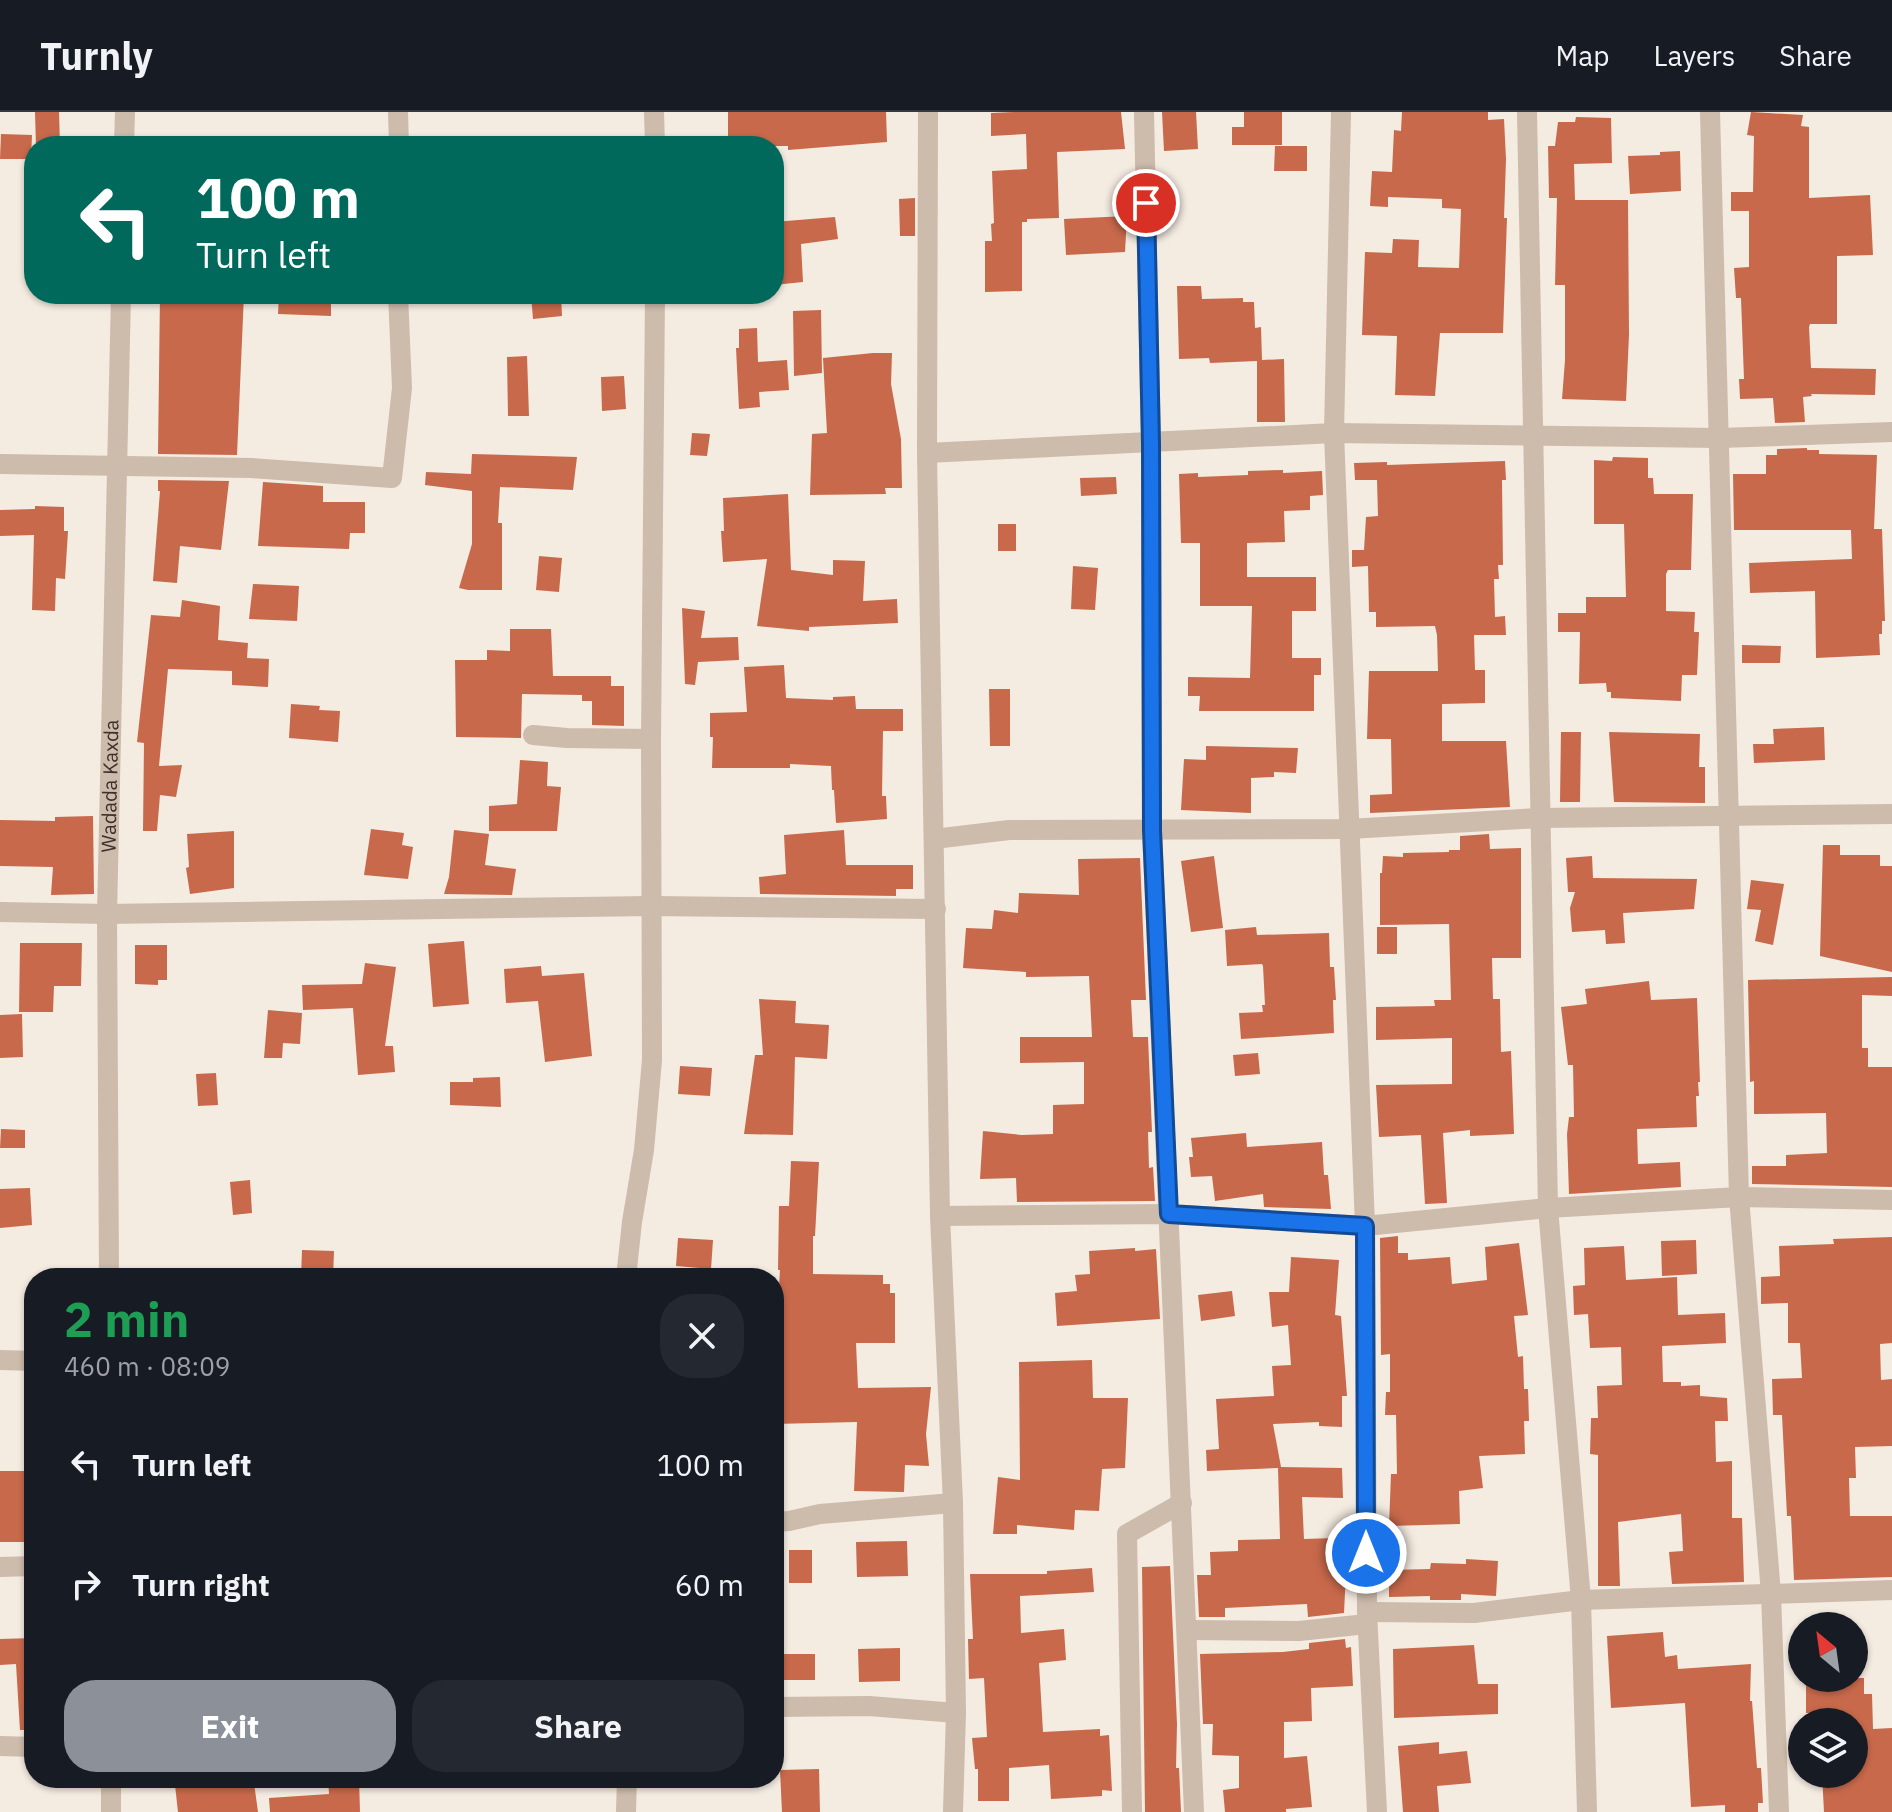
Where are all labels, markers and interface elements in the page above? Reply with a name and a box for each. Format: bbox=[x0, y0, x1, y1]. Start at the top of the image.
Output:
text: Turnly bbox=[40, 31, 153, 80]
text: Map bbox=[1555, 37, 1609, 74]
text: Layers bbox=[1653, 37, 1735, 74]
text: Share bbox=[1779, 37, 1852, 74]
text: 100 m bbox=[196, 161, 360, 233]
icon: left bbox=[64, 168, 168, 272]
pin bbox=[1112, 169, 1180, 237]
icon: arrive bbox=[1124, 181, 1168, 225]
text: Turn left bbox=[196, 231, 331, 278]
street label: Wadada Kaxda bbox=[94, 719, 124, 853]
text: 2 min bbox=[64, 1288, 189, 1350]
button: close bbox=[660, 1294, 744, 1378]
text: 460 m · 08:09 bbox=[64, 1349, 230, 1383]
icon: left bbox=[64, 1442, 108, 1486]
text: Turn left bbox=[132, 1445, 251, 1484]
text: 100 m bbox=[657, 1445, 744, 1484]
position arrow bbox=[1324, 1511, 1408, 1595]
icon: right bbox=[64, 1562, 108, 1606]
text: Turn right bbox=[132, 1565, 270, 1604]
text: 60 m bbox=[675, 1565, 744, 1604]
north arrow bbox=[1788, 1612, 1868, 1692]
map controls bbox=[1788, 1612, 1868, 1788]
button: Exit bbox=[64, 1680, 396, 1772]
button: Share bbox=[412, 1680, 744, 1772]
button: layers bbox=[1788, 1708, 1868, 1788]

